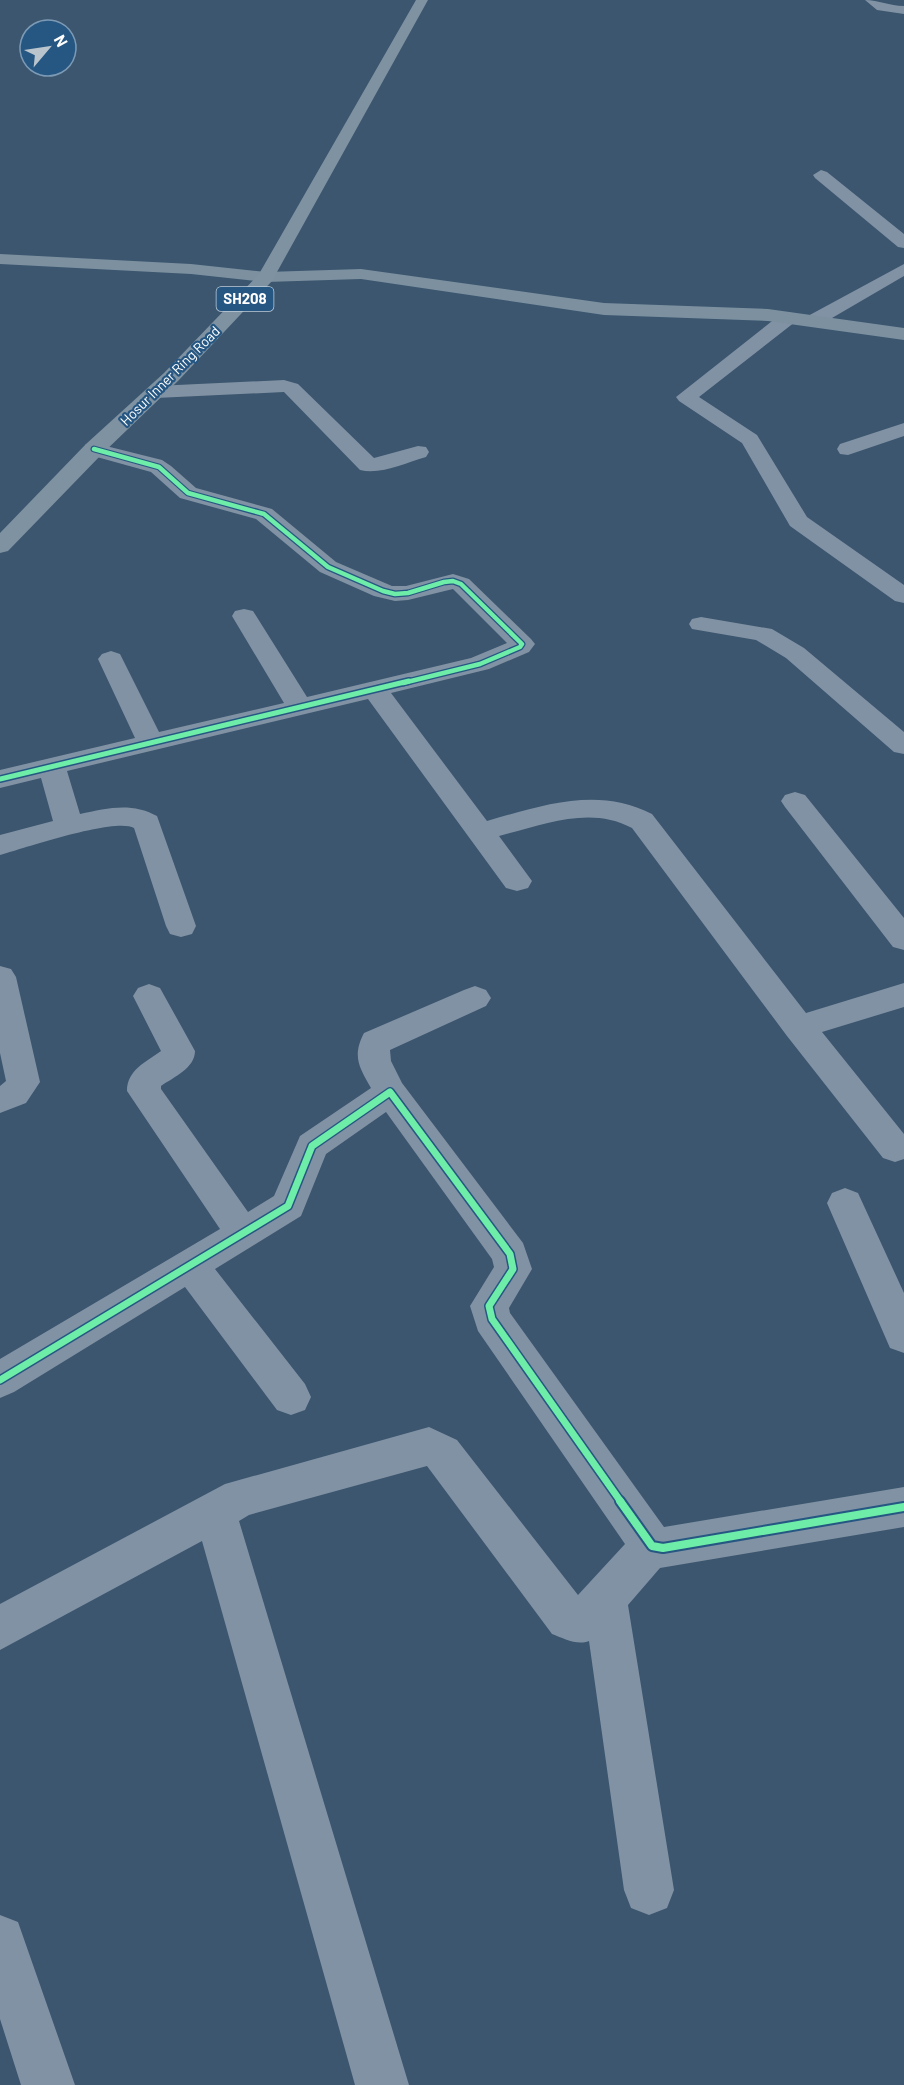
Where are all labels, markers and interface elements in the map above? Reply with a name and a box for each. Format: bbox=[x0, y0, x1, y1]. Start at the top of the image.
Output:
north arrow bbox=[18, 18, 78, 78]
text: N bbox=[51, 31, 72, 50]
road number: SH208 bbox=[216, 287, 274, 311]
street label: Hosur Inner Ring Road bbox=[116, 322, 223, 429]

